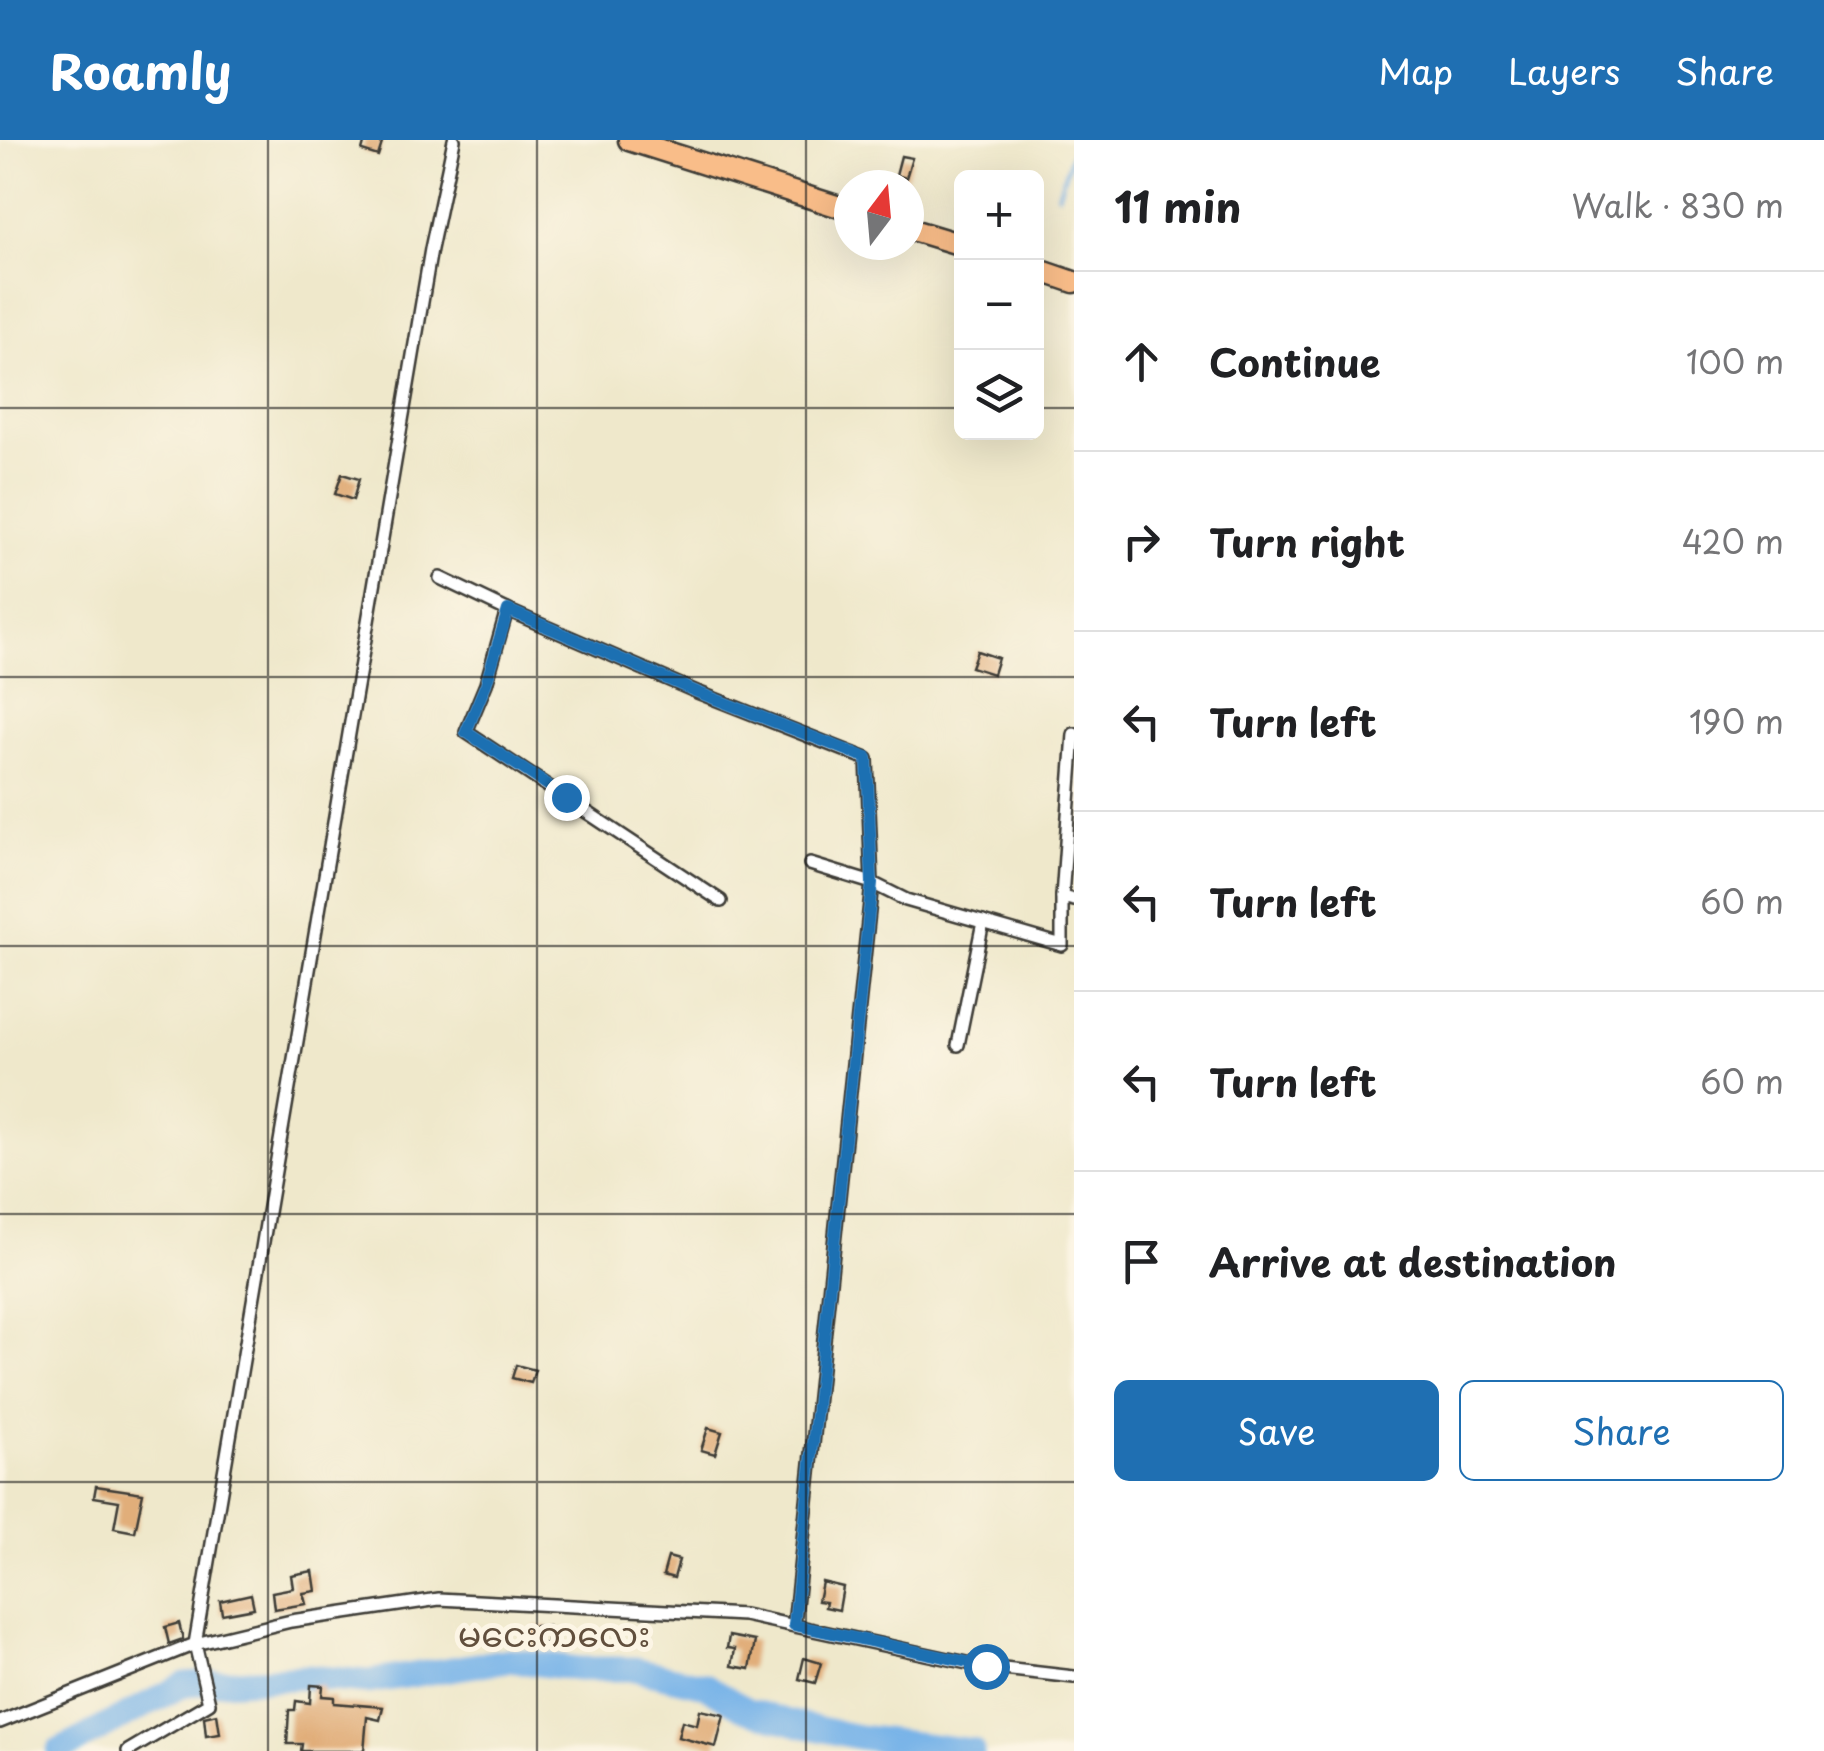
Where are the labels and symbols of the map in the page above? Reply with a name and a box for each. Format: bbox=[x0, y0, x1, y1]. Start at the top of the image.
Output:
north arrow bbox=[834, 170, 924, 260]
route end bbox=[544, 775, 590, 821]
district label: မငေးကလေး bbox=[458, 1606, 650, 1659]
route start bbox=[964, 1644, 1010, 1690]

